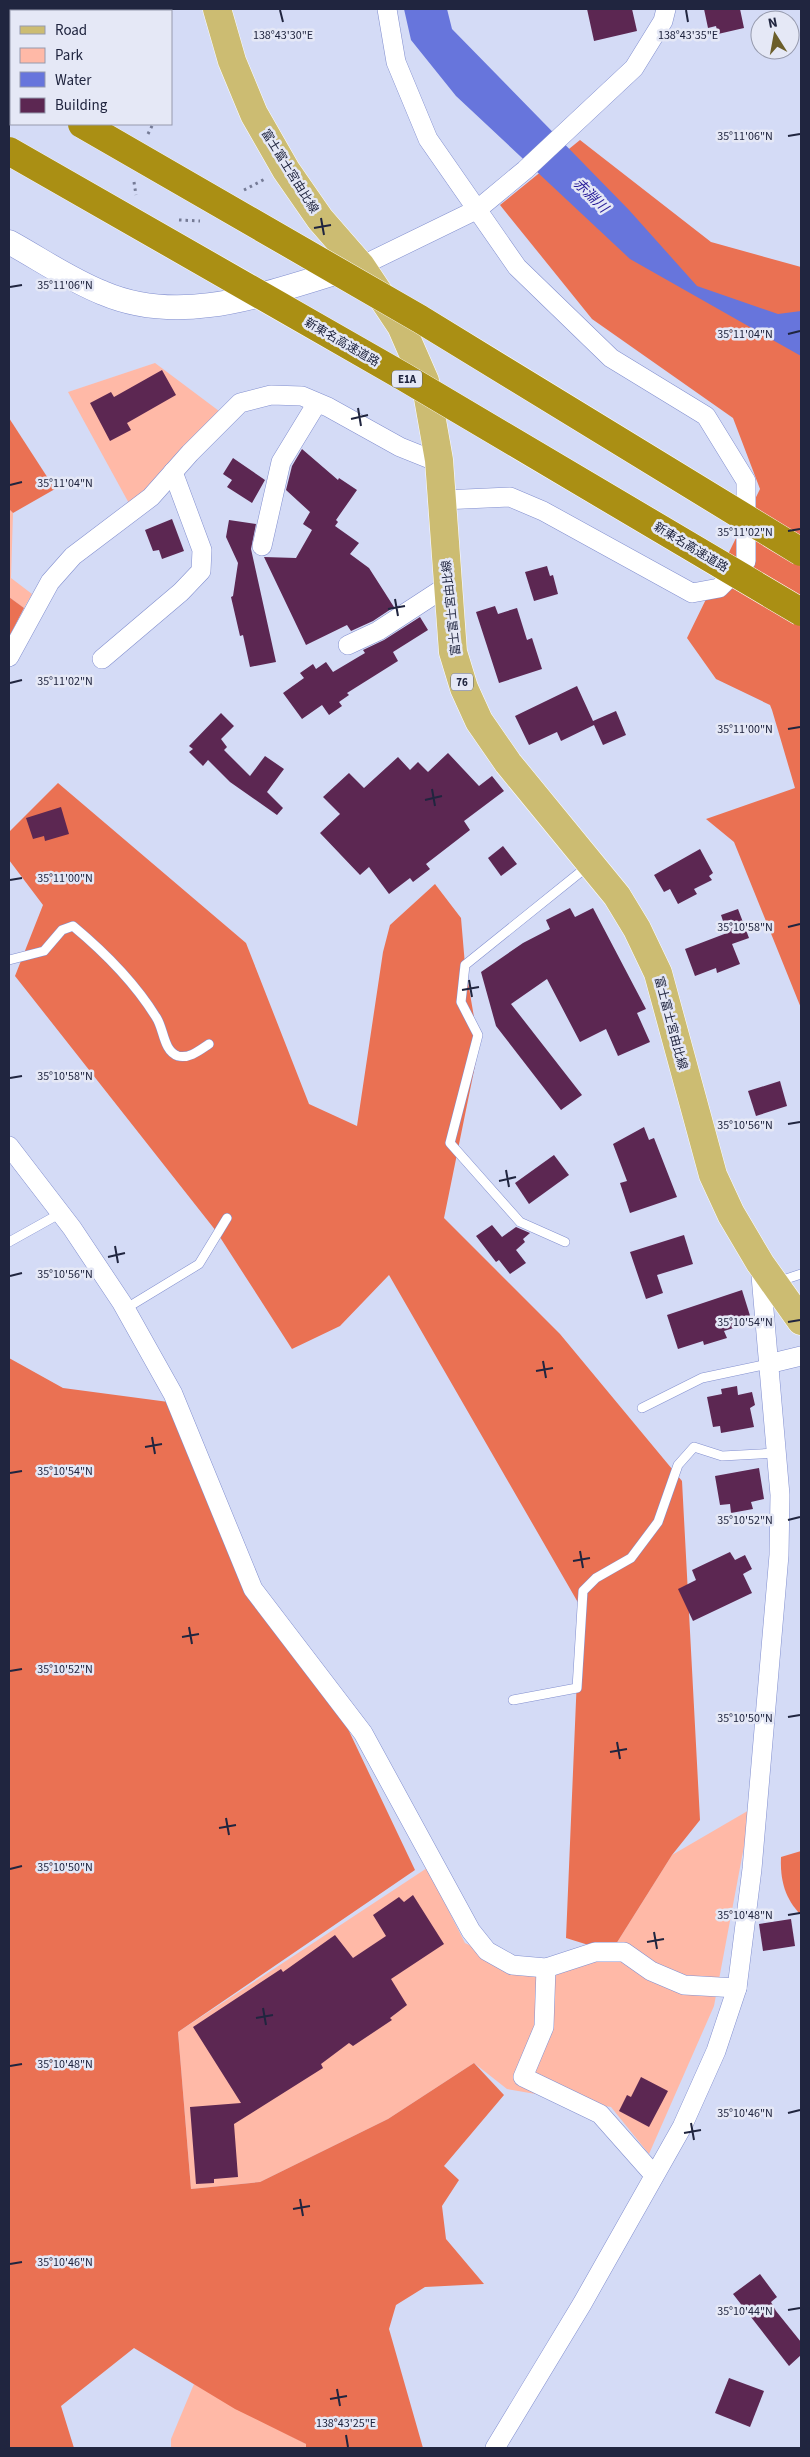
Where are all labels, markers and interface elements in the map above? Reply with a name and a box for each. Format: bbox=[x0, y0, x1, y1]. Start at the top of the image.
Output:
legend bbox=[10, 10, 172, 125]
north arrow bbox=[750, 10, 800, 60]
text: N bbox=[766, 13, 779, 34]
text: Road bbox=[55, 20, 87, 41]
text: 138°43'30"E bbox=[253, 27, 313, 44]
text: 138°43'35"E bbox=[658, 27, 718, 44]
text: Park bbox=[55, 45, 84, 66]
text: Water bbox=[55, 70, 92, 91]
text: Building bbox=[55, 95, 108, 116]
street label: 富士富士宮由比線 bbox=[257, 126, 322, 216]
text: 35°11'06"N bbox=[717, 128, 773, 145]
water label: 赤淵川 bbox=[568, 174, 614, 219]
text: 35°11'06"N bbox=[37, 277, 93, 294]
street label: 新東名高速道路 bbox=[301, 314, 382, 371]
text: 35°11'04"N bbox=[717, 326, 773, 343]
road number: E1A bbox=[392, 370, 422, 388]
text: 35°11'04"N bbox=[37, 475, 93, 492]
street label: 新東名高速道路 bbox=[650, 519, 731, 576]
text: 35°11'02"N bbox=[717, 524, 773, 541]
street label: 富士富士宮由比線 bbox=[438, 559, 465, 657]
text: 35°11'02"N bbox=[37, 673, 93, 690]
road number: 76 bbox=[451, 674, 473, 690]
text: 35°11'00"N bbox=[717, 721, 773, 738]
text: 35°11'00"N bbox=[37, 870, 93, 887]
text: 35°10'58"N bbox=[717, 919, 773, 936]
street label: 富士富士宮由比線 bbox=[650, 975, 691, 1072]
text: 35°10'58"N bbox=[37, 1068, 93, 1085]
text: 35°10'56"N bbox=[717, 1117, 773, 1134]
text: 35°10'56"N bbox=[37, 1266, 93, 1283]
text: 35°10'54"N bbox=[717, 1314, 773, 1331]
text: 35°10'54"N bbox=[37, 1463, 93, 1480]
text: 35°10'52"N bbox=[717, 1512, 773, 1529]
text: 35°10'52"N bbox=[37, 1661, 93, 1678]
text: 35°10'50"N bbox=[717, 1710, 773, 1727]
text: 35°10'50"N bbox=[37, 1859, 93, 1876]
text: 35°10'48"N bbox=[717, 1907, 773, 1924]
text: 35°10'48"N bbox=[37, 2056, 93, 2073]
text: 35°10'46"N bbox=[717, 2105, 773, 2122]
text: 35°10'46"N bbox=[37, 2254, 93, 2271]
text: 35°10'44"N bbox=[717, 2303, 773, 2320]
text: 138°43'25"E bbox=[316, 2415, 376, 2432]

